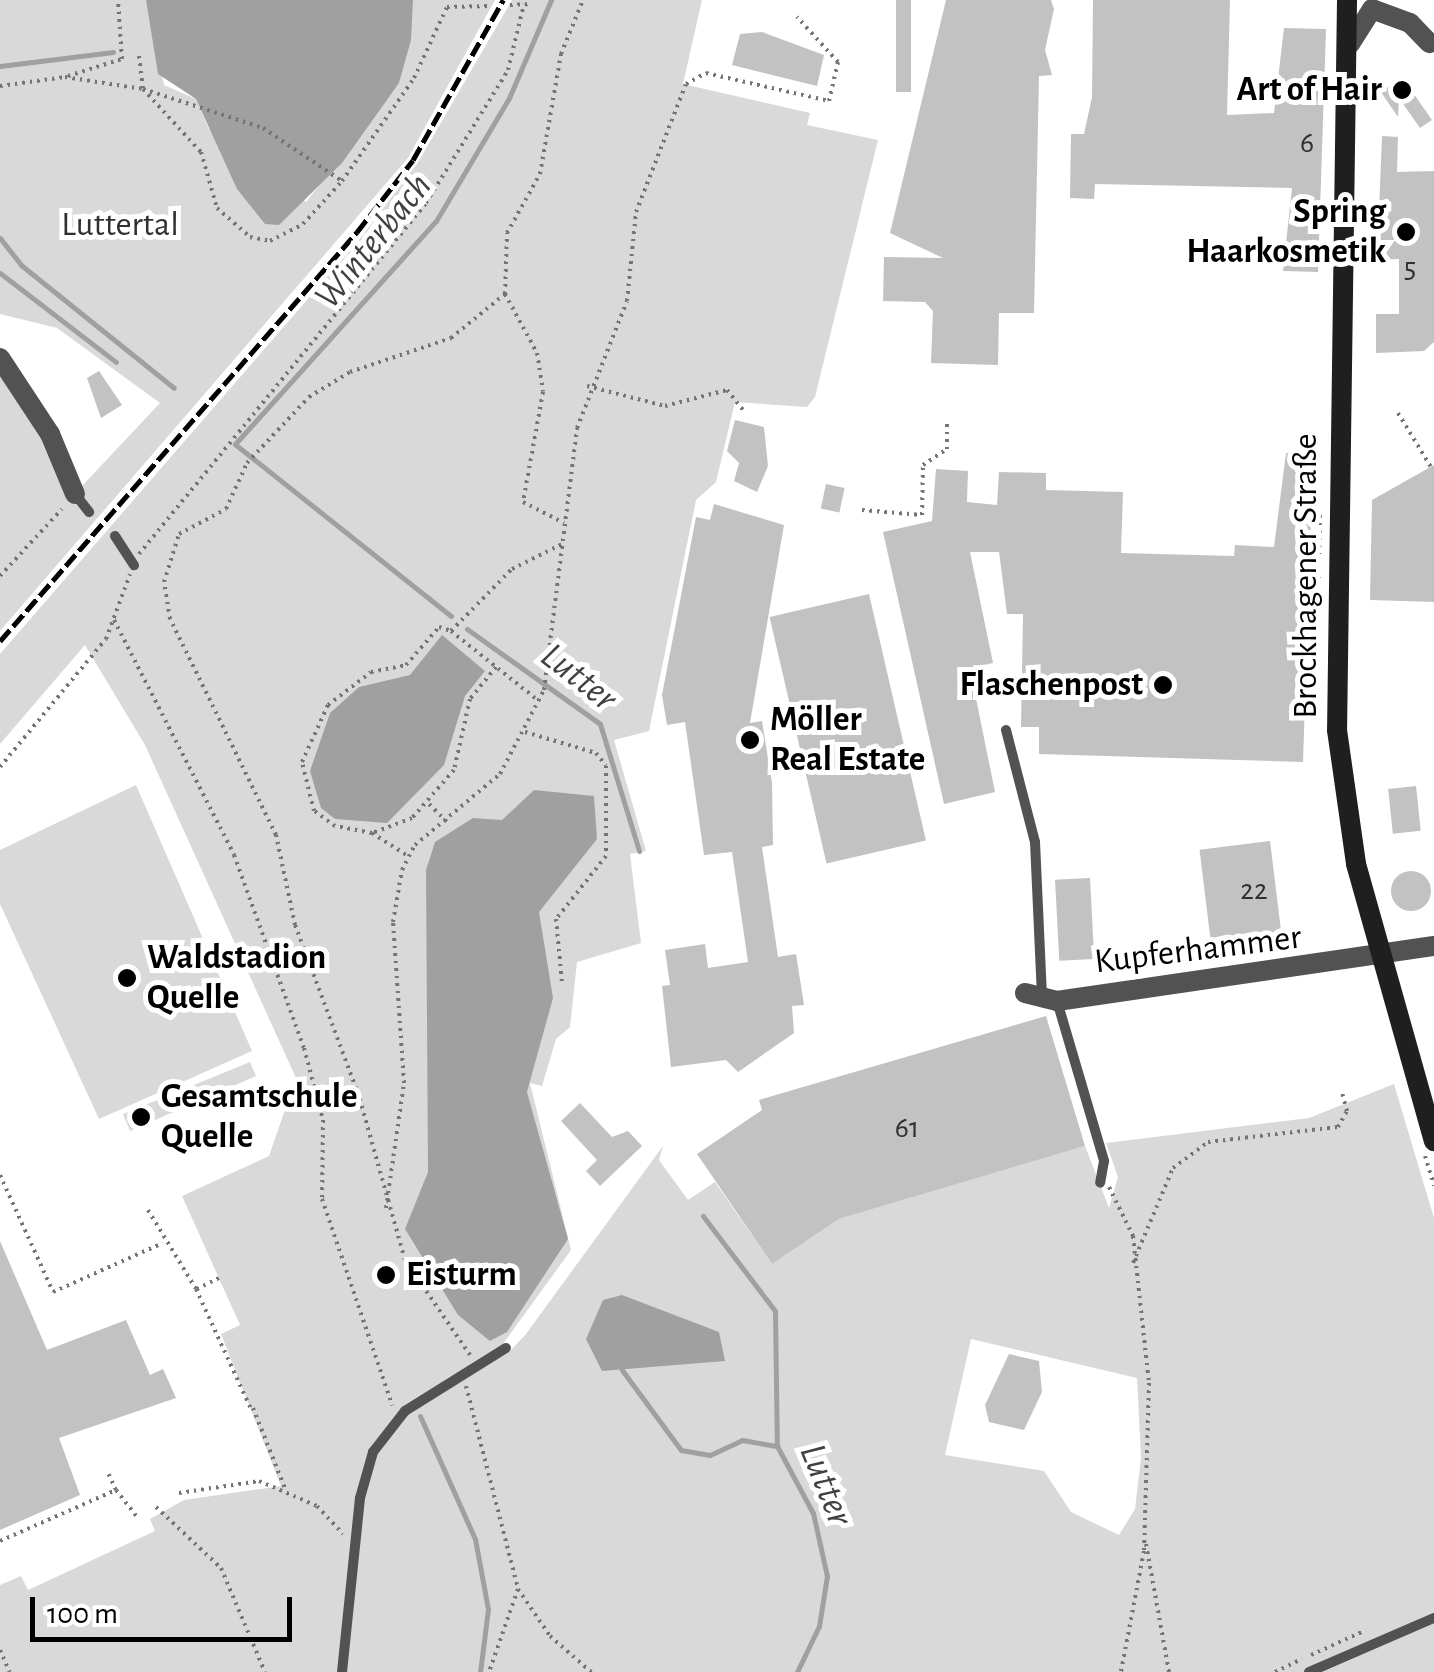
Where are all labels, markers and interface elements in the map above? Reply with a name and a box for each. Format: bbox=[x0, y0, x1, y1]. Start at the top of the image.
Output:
place label: Art of Hair bbox=[1236, 69, 1382, 111]
marker: Art of Hair bbox=[1391, 79, 1413, 101]
house number: 6 bbox=[1300, 125, 1314, 161]
water label: Winterbach bbox=[306, 165, 442, 319]
place label: Spring Haarkosmetik bbox=[1186, 191, 1386, 273]
park label: Luttertal bbox=[61, 204, 179, 246]
marker: Spring Haarkosmetik bbox=[1395, 221, 1417, 243]
house number: 5 bbox=[1404, 250, 1416, 286]
street label: Brockhagener Straße bbox=[1285, 433, 1327, 719]
water label: Lutter bbox=[531, 634, 625, 722]
place label: Flaschenpost bbox=[960, 664, 1143, 706]
marker: Flaschenpost bbox=[1152, 674, 1174, 696]
place label: Möller Real Estate bbox=[770, 699, 925, 781]
marker: Möller Real Estate bbox=[739, 729, 761, 751]
house number: 22 bbox=[1240, 872, 1268, 908]
street label: Kupferhammer bbox=[1092, 916, 1304, 984]
place label: Waldstadion Quelle bbox=[147, 937, 326, 1019]
marker: Waldstadion Quelle bbox=[116, 967, 138, 989]
place label: Gesamtschule Quelle bbox=[161, 1076, 357, 1158]
marker: Gesamtschule Quelle bbox=[130, 1106, 152, 1128]
house number: 61 bbox=[895, 1110, 919, 1146]
place label: Eisturm bbox=[406, 1254, 517, 1296]
marker: Eisturm bbox=[375, 1264, 397, 1286]
water label: Lutter bbox=[788, 1437, 862, 1533]
scale bar bbox=[35, 1577, 298, 1639]
text: 100 m bbox=[47, 1599, 118, 1629]

